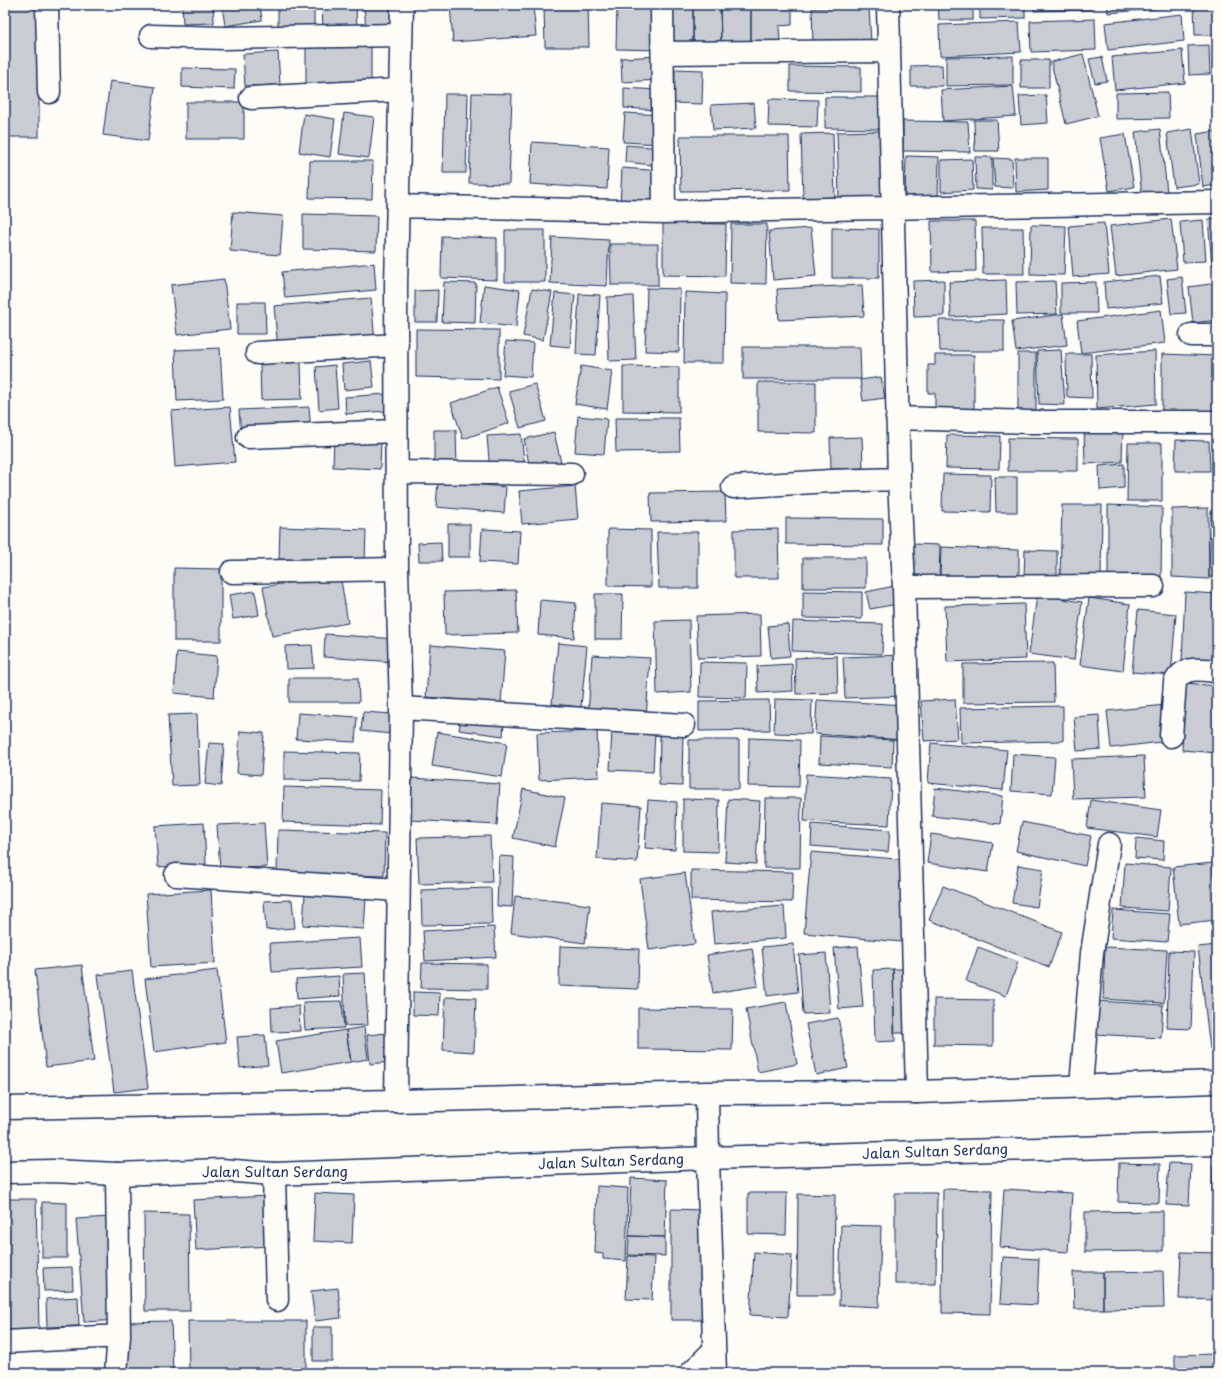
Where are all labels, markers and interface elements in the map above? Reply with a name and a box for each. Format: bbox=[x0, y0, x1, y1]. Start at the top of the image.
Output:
street label: Jalan Sultan Serdang bbox=[862, 1138, 1008, 1164]
street label: Jalan Sultan Serdang bbox=[538, 1148, 684, 1174]
street label: Jalan Sultan Serdang bbox=[202, 1161, 348, 1182]

